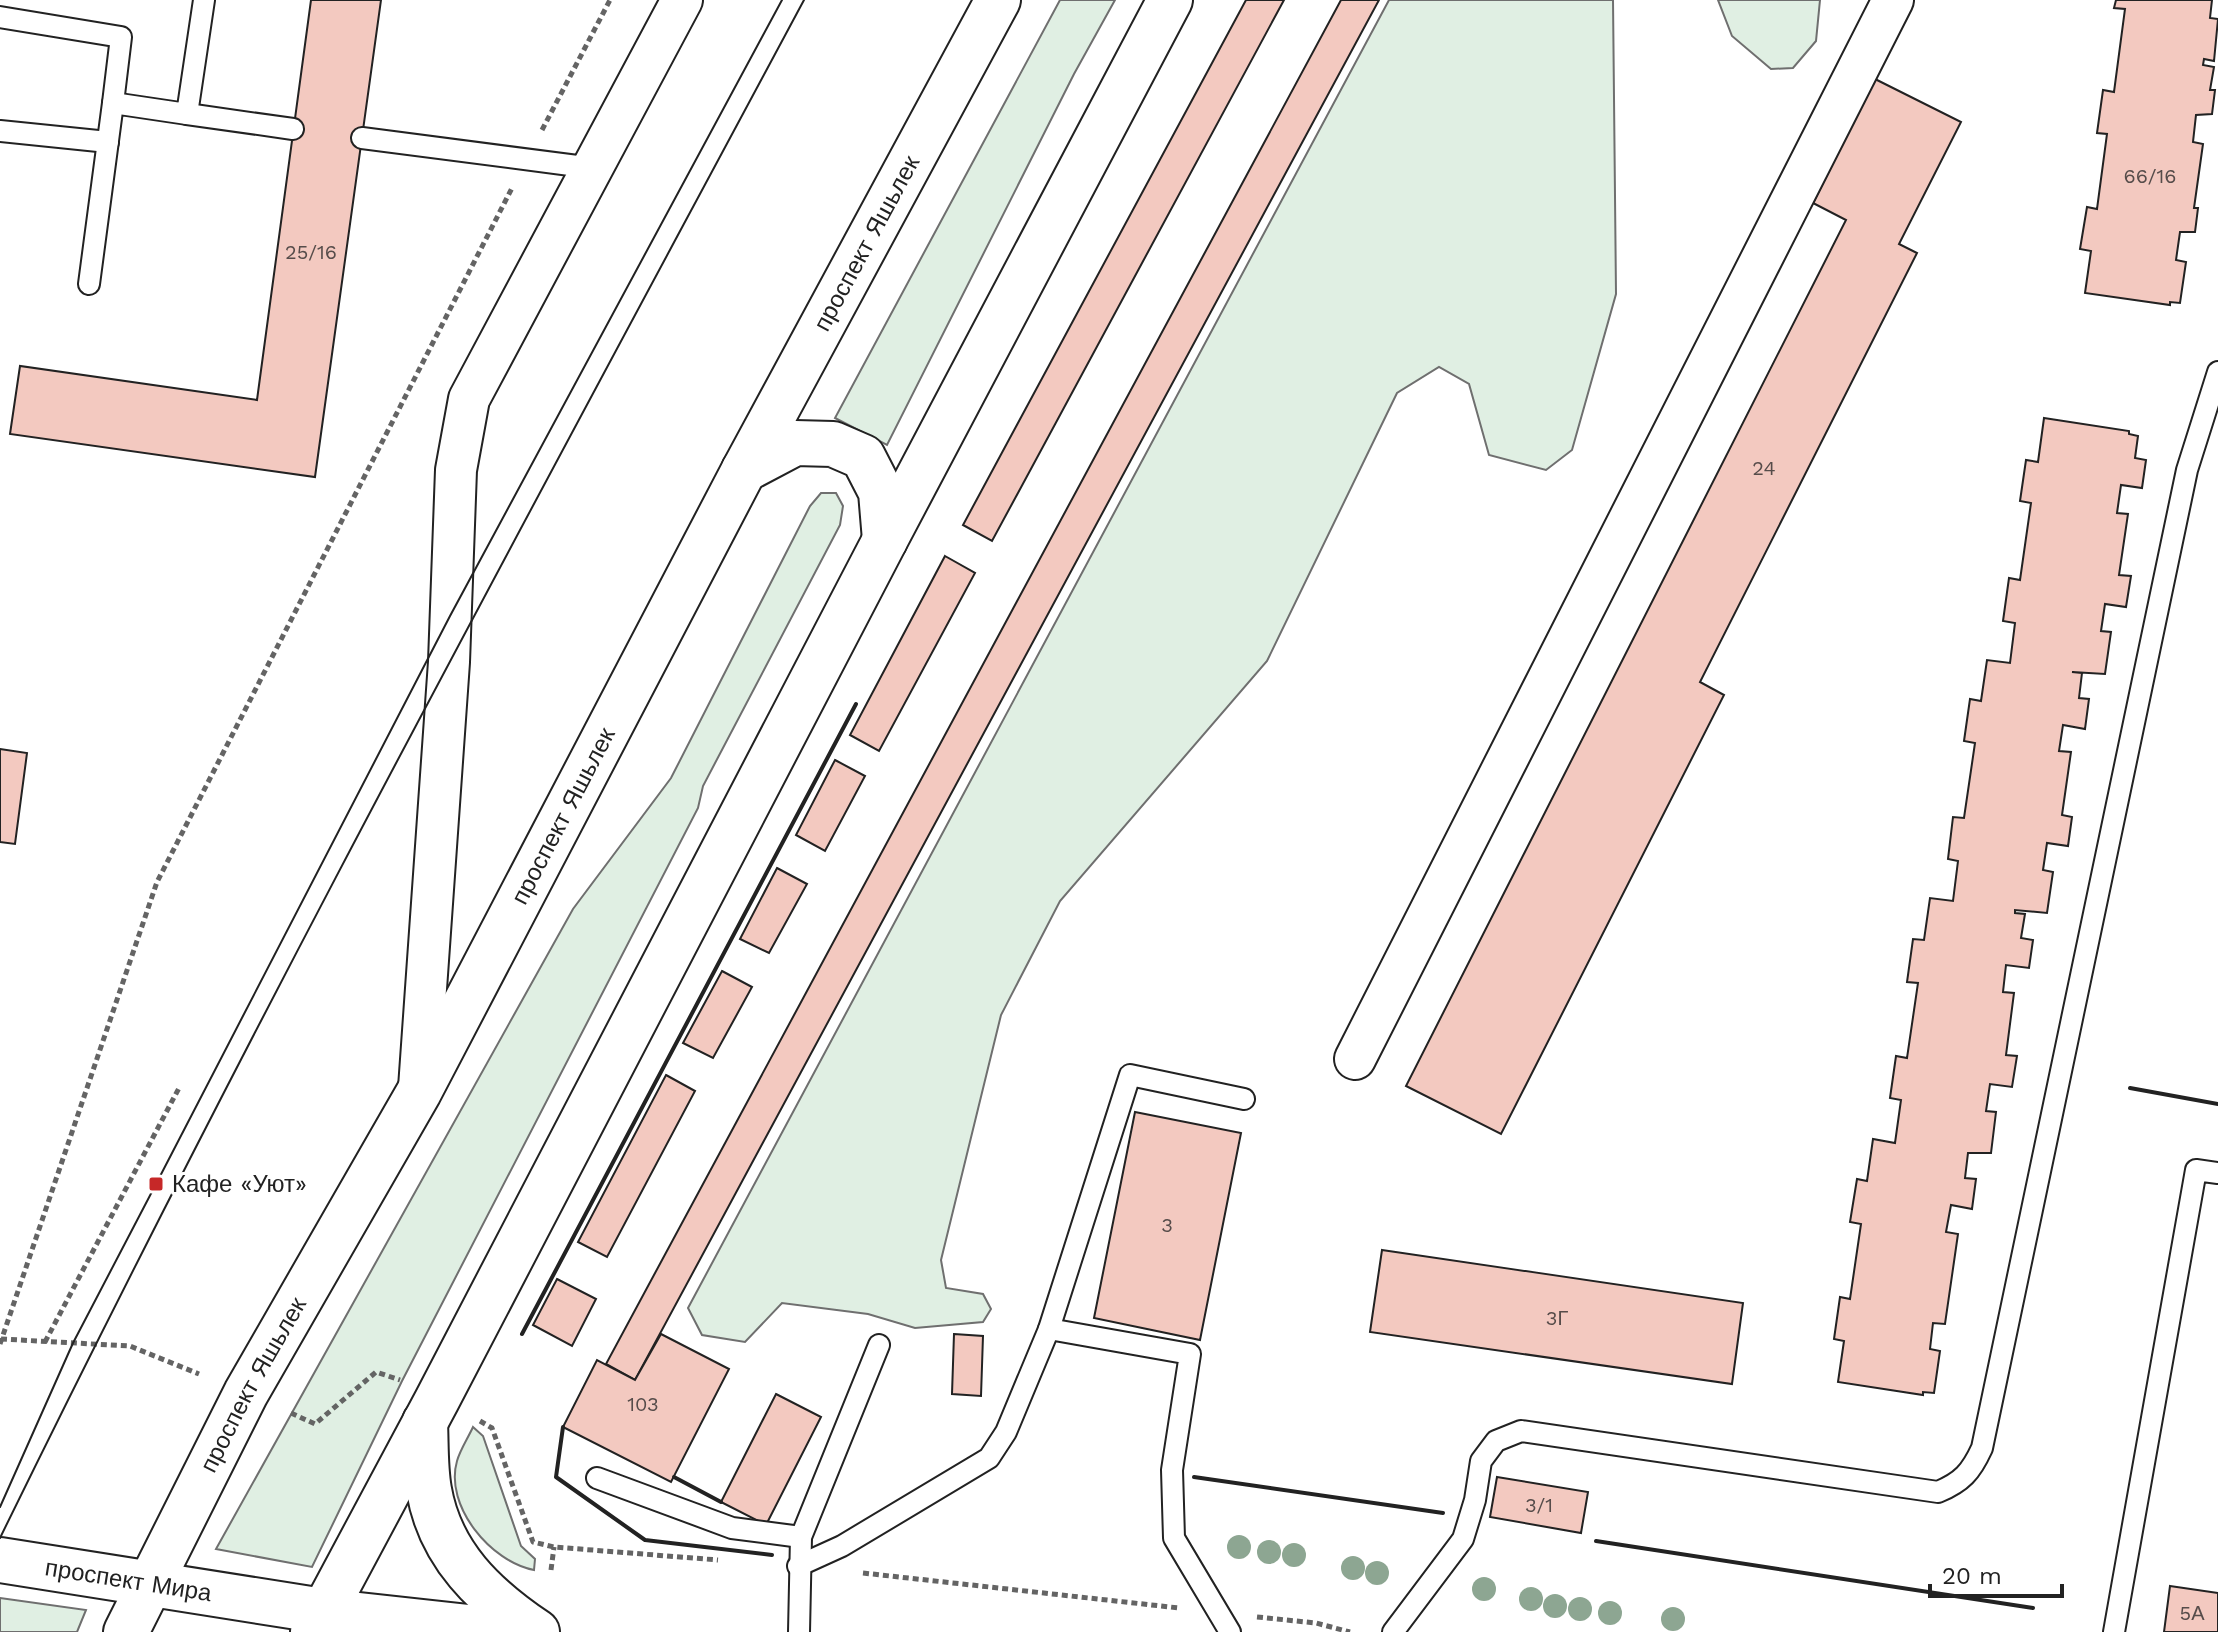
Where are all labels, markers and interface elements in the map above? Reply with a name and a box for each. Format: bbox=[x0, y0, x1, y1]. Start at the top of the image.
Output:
street label: проспект Яшьлек bbox=[808, 150, 925, 336]
house number: 66/16 bbox=[2123, 164, 2177, 188]
house number: 25/16 bbox=[285, 240, 337, 264]
house number: 24 bbox=[1752, 456, 1776, 480]
street label: проспект Яшьлек bbox=[506, 723, 621, 909]
place label: Кафе «Уют» bbox=[172, 1170, 307, 1198]
marker: Кафе «Уют» bbox=[147, 1175, 165, 1193]
house number: 3 bbox=[1161, 1213, 1173, 1237]
street label: проспект Яшьлек bbox=[194, 1292, 312, 1477]
house number: 3Г bbox=[1546, 1306, 1568, 1330]
house number: 103 bbox=[627, 1392, 659, 1416]
house number: 3/1 bbox=[1525, 1493, 1553, 1517]
scale bar bbox=[1930, 1548, 2062, 1598]
street label: проспект Мира bbox=[43, 1553, 214, 1607]
text: 20 m bbox=[1942, 1562, 2002, 1590]
house number: 5А bbox=[2180, 1601, 2205, 1625]

